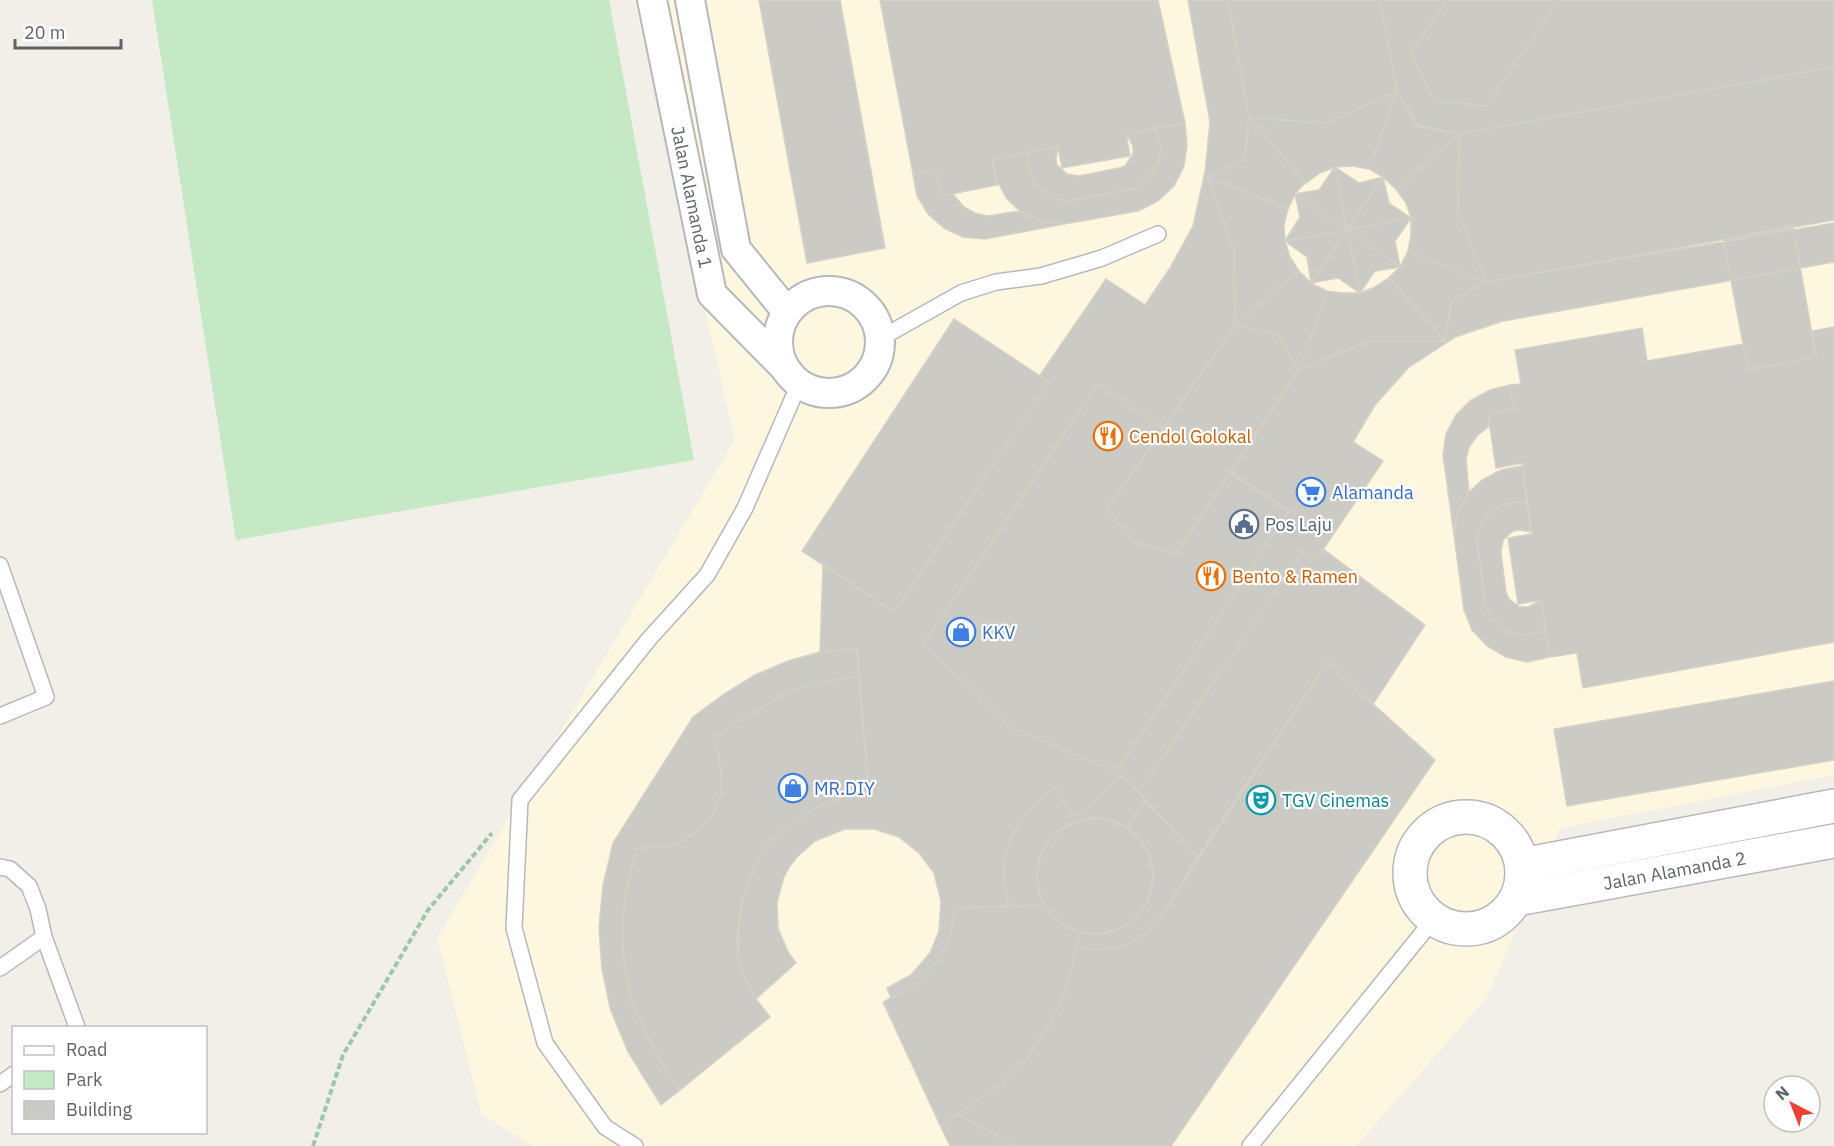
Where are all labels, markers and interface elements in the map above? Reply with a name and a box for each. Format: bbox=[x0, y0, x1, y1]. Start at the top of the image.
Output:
scale bar bbox=[15, 12, 122, 50]
text: 20 m bbox=[24, 21, 66, 44]
street label: Jalan Alamanda 1 bbox=[666, 124, 718, 270]
restaurant icon: Cendol Golokal bbox=[1092, 420, 1124, 452]
place label: Cendol Golokal bbox=[1129, 425, 1252, 448]
supermarket icon: Alamanda bbox=[1295, 476, 1327, 508]
place label: Alamanda bbox=[1332, 481, 1414, 504]
public building icon: Pos Laju bbox=[1228, 508, 1260, 540]
place label: Pos Laju bbox=[1265, 513, 1332, 536]
restaurant icon: Bento & Ramen bbox=[1195, 560, 1227, 592]
place label: Bento & Ramen bbox=[1232, 565, 1358, 588]
shop icon: KKV bbox=[945, 616, 977, 648]
place label: KKV bbox=[982, 621, 1016, 644]
shop icon: MR.DIY bbox=[777, 772, 809, 804]
place label: MR.DIY bbox=[814, 777, 875, 800]
theatre icon: TGV Cinemas bbox=[1245, 784, 1277, 816]
place label: TGV Cinemas bbox=[1282, 789, 1389, 812]
street label: Jalan Alamanda 2 bbox=[1601, 846, 1748, 895]
legend bbox=[12, 1026, 207, 1134]
text: Road bbox=[66, 1038, 107, 1061]
text: Park bbox=[66, 1068, 103, 1091]
north arrow bbox=[1762, 1074, 1822, 1134]
text: N bbox=[1771, 1082, 1793, 1104]
text: Building bbox=[66, 1098, 133, 1121]

